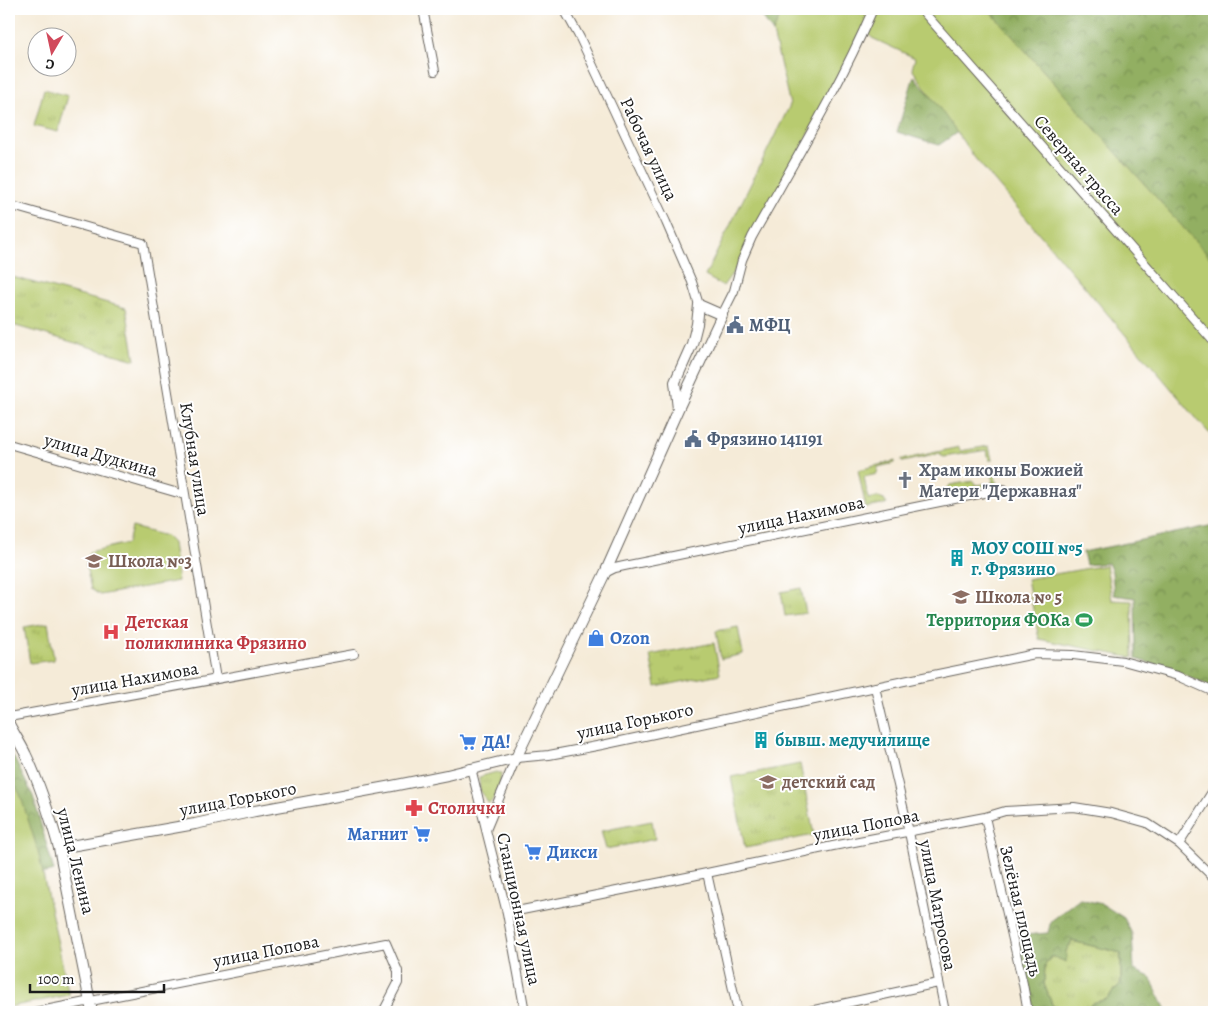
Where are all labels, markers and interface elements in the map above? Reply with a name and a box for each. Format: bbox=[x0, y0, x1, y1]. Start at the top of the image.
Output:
north arrow bbox=[28, 28, 78, 78]
text: С bbox=[44, 54, 56, 74]
street label: Рабочая улица bbox=[615, 93, 684, 205]
street label: Северная трасса bbox=[1029, 110, 1130, 221]
place label: МФЦ bbox=[749, 313, 791, 337]
public building icon: МФЦ bbox=[725, 315, 745, 335]
street label: Клубная улица bbox=[174, 400, 216, 518]
street label: улица Дудкина bbox=[41, 427, 161, 483]
place label: Фрязино 141191 bbox=[707, 427, 823, 451]
public building icon: Фрязино 141191 bbox=[683, 429, 703, 449]
place label: Храм иконы Божией Матери "Державная" bbox=[919, 458, 1084, 503]
church icon: Храм иконы Божией Матери "Державная" bbox=[895, 470, 915, 490]
street label: улица Нахимова bbox=[735, 490, 867, 540]
place label: МОУ СОШ №5 г. Фрязино bbox=[971, 536, 1083, 581]
building icon: МОУ СОШ №5 г. Фрязино bbox=[947, 548, 967, 568]
place label: Школа №3 bbox=[108, 549, 192, 573]
school or university icon: Школа №3 bbox=[84, 551, 104, 571]
place label: Школа № 5 bbox=[975, 585, 1062, 609]
school or university icon: Школа № 5 bbox=[951, 587, 971, 607]
place label: Территория ФОКа bbox=[927, 608, 1070, 632]
place label: Детская поликлиника Фрязино bbox=[125, 610, 306, 655]
sports icon: Территория ФОКа bbox=[1074, 610, 1094, 630]
hospital icon: Детская поликлиника Фрязино bbox=[101, 622, 121, 642]
place label: Ozon bbox=[610, 626, 650, 650]
shop icon: Ozon bbox=[586, 628, 606, 648]
street label: улица Нахимова bbox=[69, 656, 201, 702]
street label: улица Горького bbox=[574, 697, 695, 745]
place label: бывш. медучилище bbox=[775, 728, 930, 752]
place label: ДА! bbox=[482, 730, 511, 754]
building icon: бывш. медучилище bbox=[751, 730, 771, 750]
supermarket icon: ДА! bbox=[458, 732, 478, 752]
place label: детский сад bbox=[781, 770, 875, 794]
school or university icon: детский сад bbox=[758, 772, 778, 792]
street label: улица Горького bbox=[177, 776, 298, 822]
place label: Столички bbox=[428, 796, 506, 820]
pharmacy icon: Столички bbox=[404, 798, 424, 818]
street label: улица Попова bbox=[810, 803, 922, 847]
street label: улица Ленина bbox=[51, 804, 101, 917]
place label: Магнит bbox=[347, 822, 408, 846]
supermarket icon: Магнит bbox=[412, 824, 432, 844]
street label: Станционная улица bbox=[491, 831, 547, 988]
street label: улица Матросова bbox=[913, 836, 963, 973]
place label: Дикси bbox=[547, 840, 598, 864]
supermarket icon: Дикси bbox=[523, 842, 543, 862]
street label: Зелёная площадь bbox=[994, 843, 1048, 979]
street label: улица Попова bbox=[210, 929, 322, 973]
scale bar bbox=[30, 961, 164, 993]
text: 100 m bbox=[38, 969, 75, 989]

